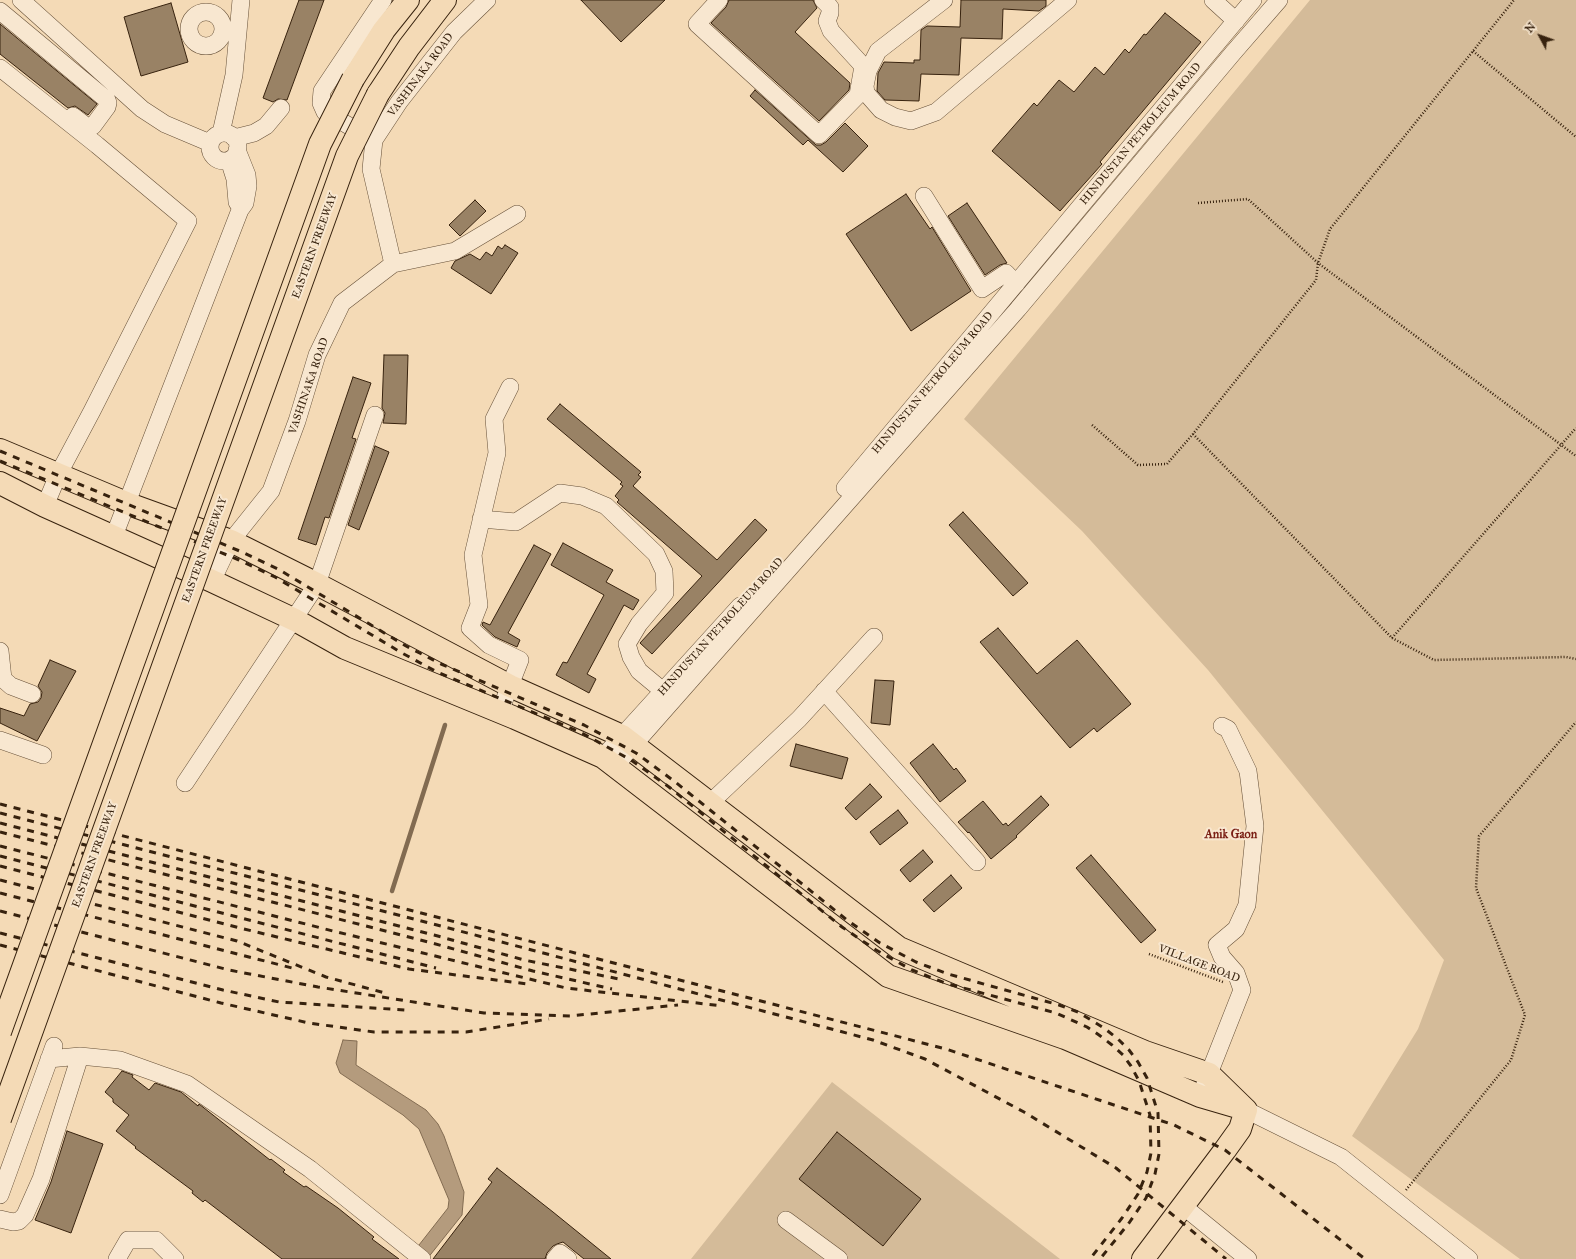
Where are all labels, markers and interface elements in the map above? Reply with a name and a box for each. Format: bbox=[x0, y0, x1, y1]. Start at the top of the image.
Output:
north arrow bbox=[1520, 16, 1560, 56]
text: N bbox=[1523, 20, 1539, 36]
street label: VASHINAKA ROAD bbox=[385, 31, 457, 119]
street label: HINDUSTAN PETROLEUM ROAD bbox=[1078, 60, 1204, 208]
street label: EASTERN FREEWAY bbox=[290, 192, 340, 300]
street label: HINDUSTAN PETROLEUM ROAD bbox=[870, 309, 996, 457]
street label: VASHINAKA ROAD bbox=[286, 336, 332, 436]
street label: EASTERN FREEWAY bbox=[180, 496, 230, 604]
street label: HINDUSTAN PETROLEUM ROAD bbox=[655, 555, 787, 699]
street label: EASTERN FREEWAY bbox=[70, 801, 120, 909]
district label: Anik Gaon bbox=[1205, 828, 1257, 842]
street label: VILLAGE ROAD bbox=[1156, 942, 1242, 986]

